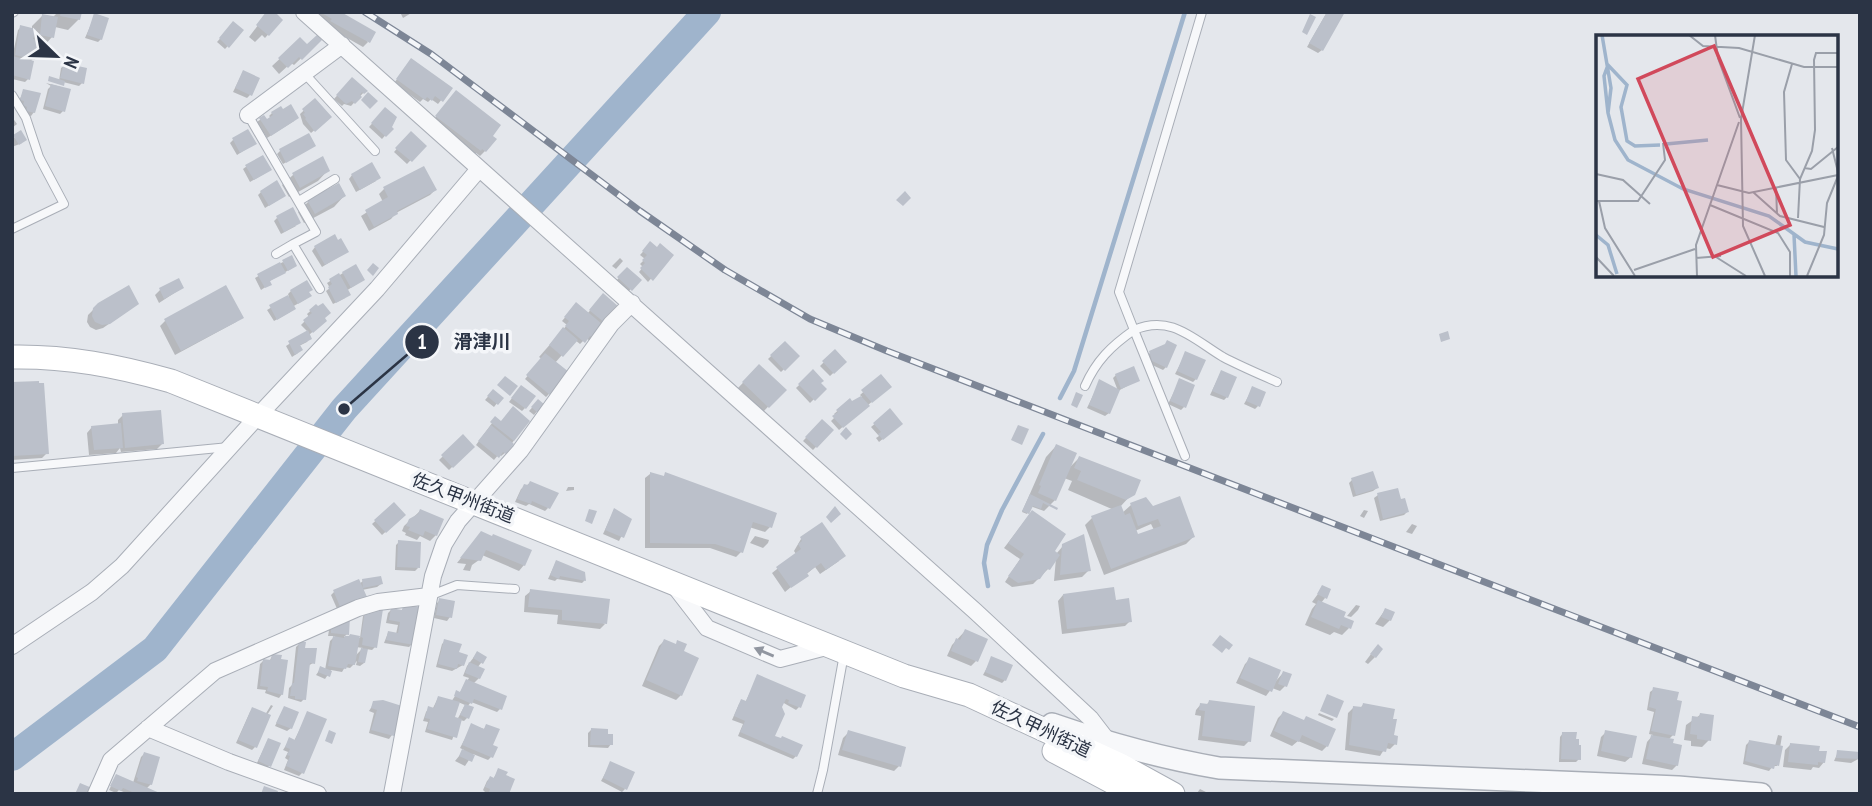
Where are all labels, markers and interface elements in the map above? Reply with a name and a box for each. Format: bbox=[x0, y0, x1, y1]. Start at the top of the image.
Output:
north arrow bbox=[21, 21, 91, 91]
inset map bbox=[1596, 35, 1837, 276]
text: N bbox=[59, 53, 85, 72]
callout: 滑津川 bbox=[405, 322, 525, 362]
text: 1 bbox=[417, 328, 427, 355]
text: 滑津川 bbox=[453, 329, 511, 353]
street label: 佐久甲州街道 bbox=[409, 467, 518, 528]
one-way arrow bbox=[754, 646, 775, 657]
street label: 佐久甲州街道 bbox=[987, 695, 1095, 762]

